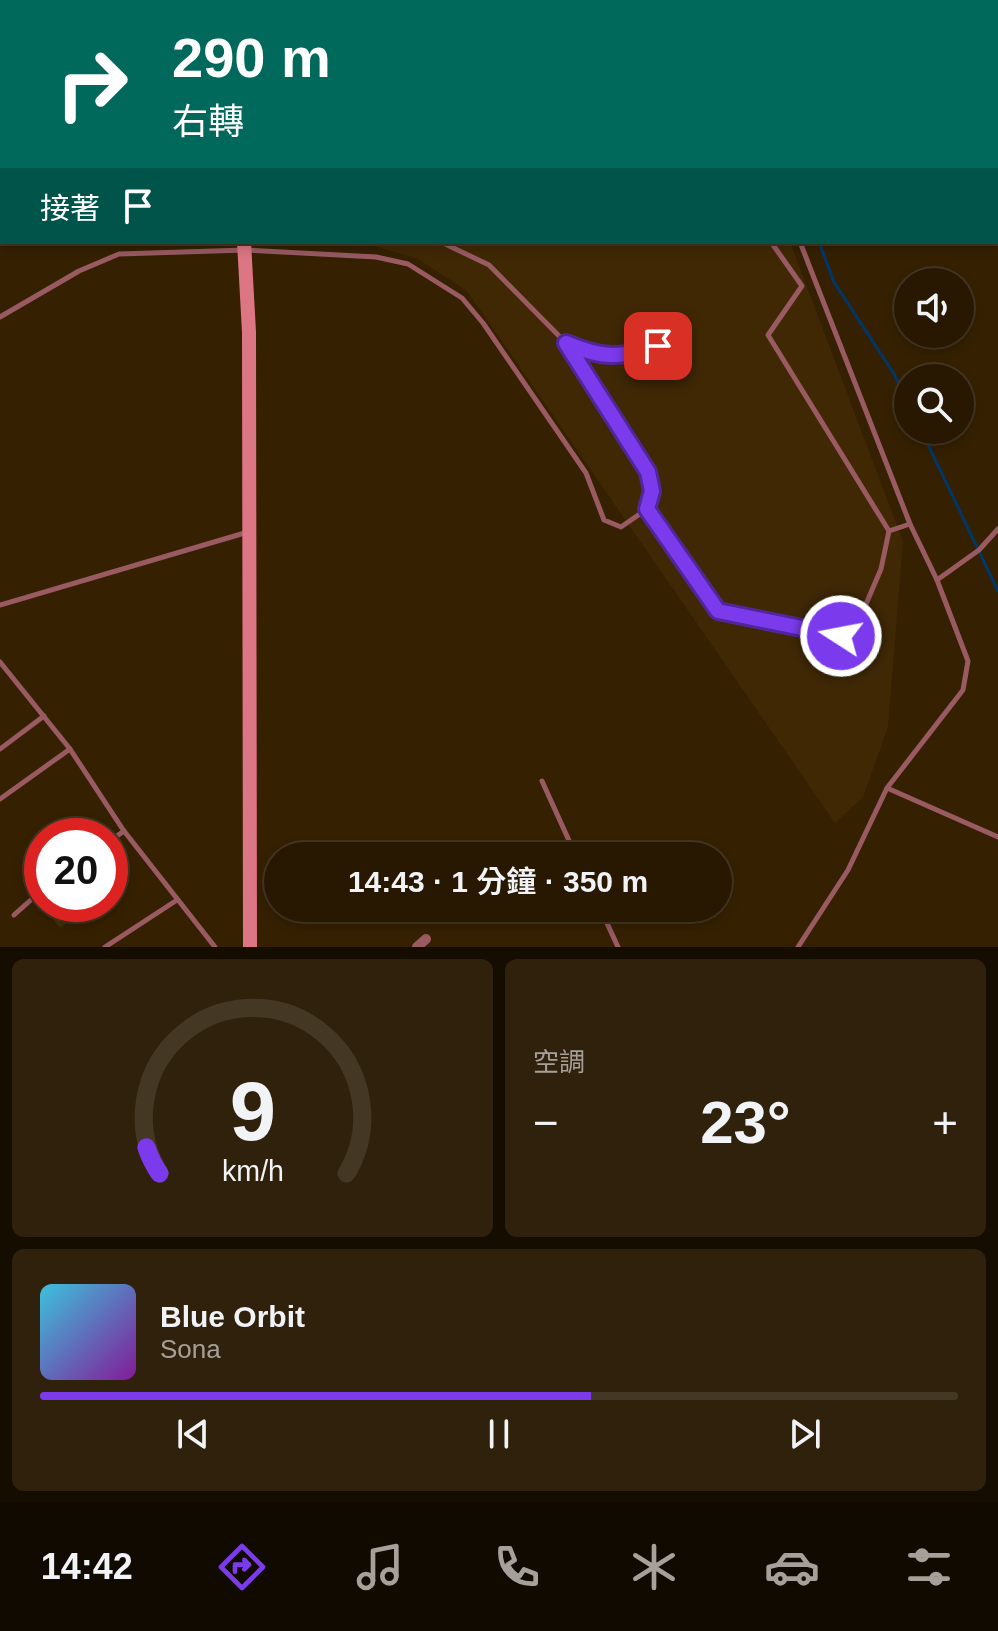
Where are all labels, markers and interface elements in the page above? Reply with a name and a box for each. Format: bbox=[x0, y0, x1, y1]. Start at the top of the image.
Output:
text: 290 m bbox=[172, 26, 331, 89]
icon: right bbox=[40, 32, 144, 136]
text: 右轉 bbox=[172, 101, 244, 142]
icon: arrive bbox=[116, 184, 160, 228]
text: 接著 bbox=[40, 192, 100, 225]
map controls bbox=[894, 268, 974, 444]
button: sound bbox=[894, 268, 974, 348]
pin bbox=[624, 312, 692, 380]
icon: arrive bbox=[636, 324, 680, 368]
button: search bbox=[894, 364, 974, 444]
position arrow bbox=[799, 594, 883, 678]
speed limit sign: 20 bbox=[24, 818, 128, 922]
text: 14:43 · 1 分鐘 · 350 m bbox=[348, 865, 648, 898]
text: 空調 bbox=[533, 1047, 585, 1077]
text: 9 bbox=[229, 1065, 276, 1158]
text: 23° bbox=[700, 1089, 791, 1156]
text: − bbox=[533, 1098, 559, 1147]
text: + bbox=[932, 1098, 958, 1147]
text: km/h bbox=[222, 1155, 283, 1187]
text: Blue Orbit bbox=[160, 1300, 305, 1333]
text: Sona bbox=[160, 1334, 221, 1364]
icon: previous bbox=[171, 1412, 215, 1456]
icon: pause bbox=[477, 1412, 521, 1456]
icon: next bbox=[783, 1412, 827, 1456]
icon: directions bbox=[214, 1539, 270, 1595]
icon: music bbox=[352, 1539, 408, 1595]
icon: phone bbox=[489, 1539, 545, 1595]
icon: climate bbox=[626, 1539, 682, 1595]
icon: car bbox=[764, 1539, 820, 1595]
icon: filters bbox=[901, 1539, 957, 1595]
text: 14:42 bbox=[41, 1546, 133, 1587]

